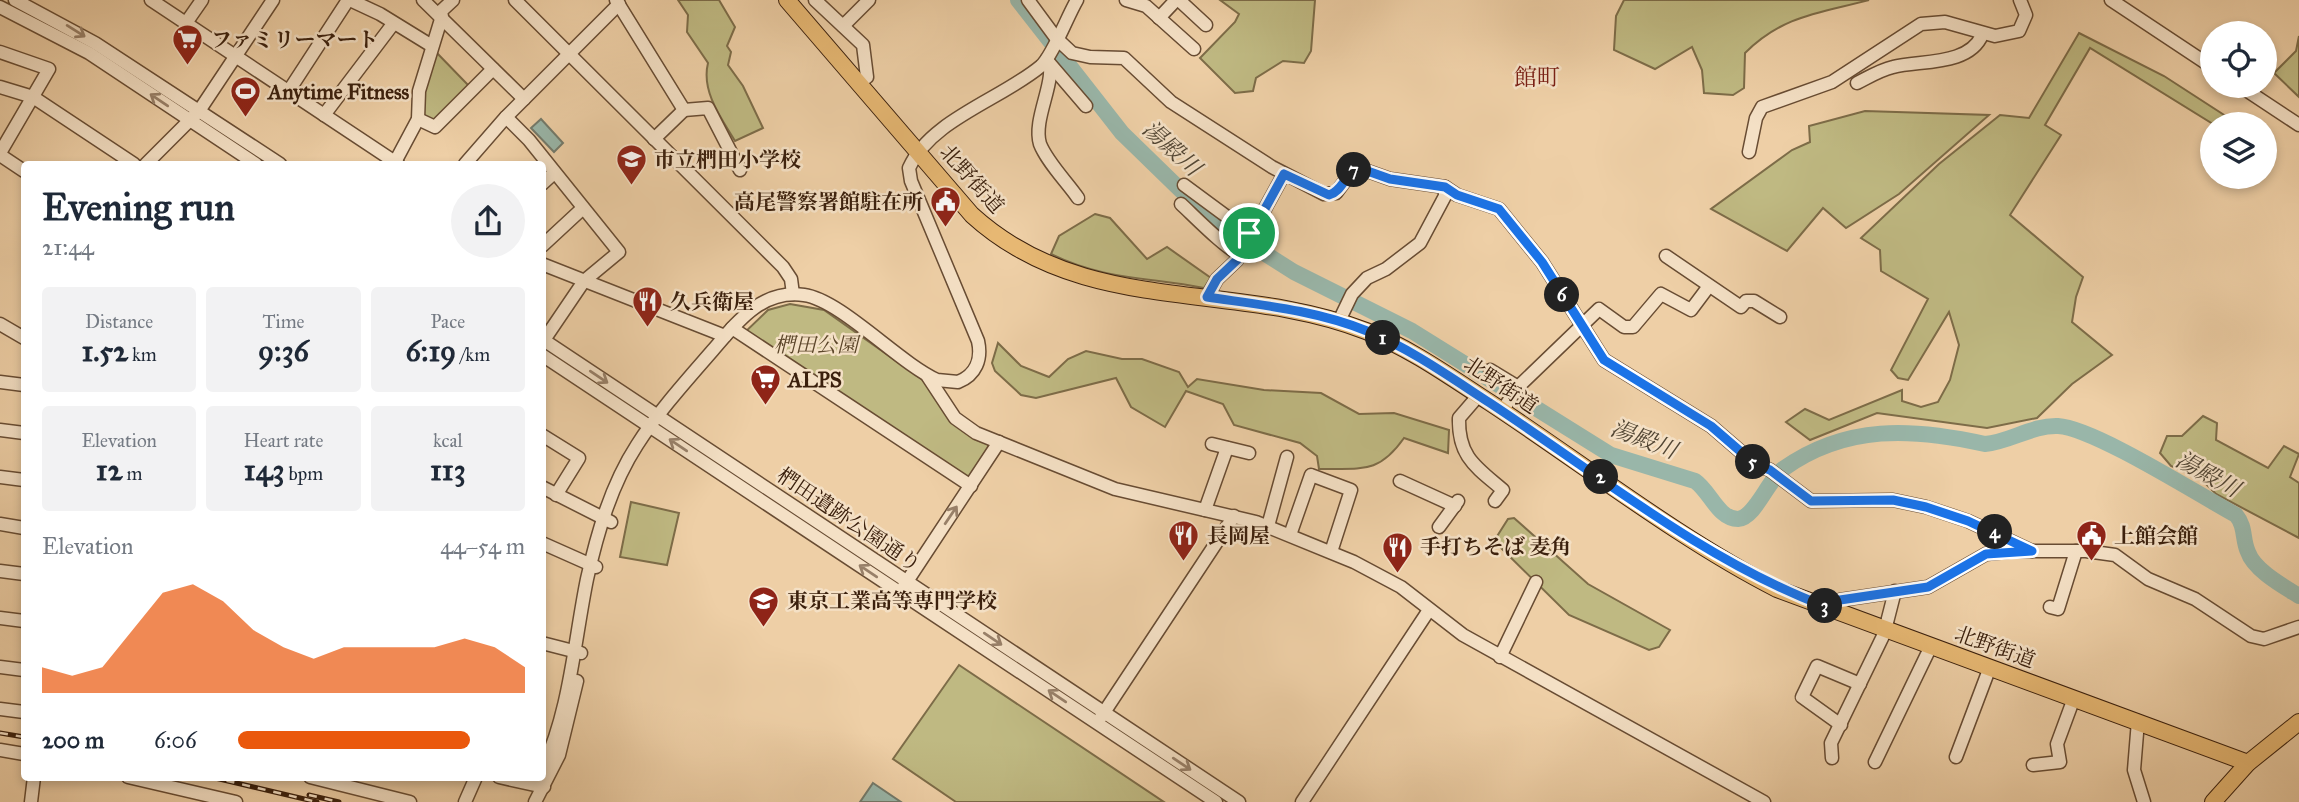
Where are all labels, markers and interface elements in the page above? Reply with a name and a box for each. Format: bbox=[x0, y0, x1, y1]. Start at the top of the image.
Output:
map controls bbox=[2200, 21, 2277, 189]
button: locate bbox=[2200, 21, 2277, 98]
one-way arrow bbox=[66, 23, 85, 38]
supermarket icon: ファミリーマート bbox=[171, 23, 205, 67]
place label: ファミリーマート bbox=[211, 27, 379, 53]
district label: 館町 bbox=[1514, 63, 1560, 91]
sports icon: Anytime Fitness bbox=[228, 75, 262, 119]
place label: Anytime Fitness bbox=[266, 79, 410, 105]
one-way arrow bbox=[149, 93, 169, 107]
button: layers bbox=[2200, 112, 2277, 189]
water label: 湯殿川 bbox=[1137, 115, 1209, 183]
street label: 北野街道 bbox=[934, 139, 1010, 219]
school or university icon: 市立椚田小学校 bbox=[614, 143, 648, 187]
place label: 市立椚田小学校 bbox=[654, 147, 801, 173]
pin: 7 bbox=[1336, 152, 1372, 188]
text: 7 bbox=[1348, 158, 1359, 181]
text: Evening run bbox=[42, 184, 235, 230]
button: share bbox=[451, 184, 525, 258]
public building icon: 高尾警察署館駐在所 bbox=[929, 185, 963, 229]
place label: 高尾警察署館駐在所 bbox=[734, 189, 923, 215]
pin bbox=[1219, 203, 1279, 263]
icon: arrive bbox=[1230, 214, 1268, 252]
text: 21:44 bbox=[42, 233, 94, 261]
pin: 6 bbox=[1544, 278, 1580, 312]
text: 6 bbox=[1557, 283, 1566, 306]
restaurant icon: 久兵衛屋 bbox=[630, 285, 664, 329]
place label: 久兵衛屋 bbox=[670, 289, 754, 315]
text: Distance bbox=[85, 310, 153, 333]
text: Time bbox=[262, 310, 305, 333]
text: Pace bbox=[431, 310, 465, 333]
pin: 1 bbox=[1366, 320, 1400, 356]
text: 1 bbox=[1379, 326, 1386, 349]
park label: 椚田公園 bbox=[774, 332, 861, 358]
text: 1.52 bbox=[82, 333, 128, 369]
text: 9:36 bbox=[258, 333, 309, 369]
text: 6:19 bbox=[405, 333, 456, 369]
text: km bbox=[128, 343, 157, 366]
text: /km bbox=[456, 343, 490, 366]
street label: 北野街道 bbox=[1459, 351, 1543, 419]
supermarket icon: ALPS bbox=[748, 363, 782, 407]
place label: ALPS bbox=[786, 367, 842, 393]
one-way arrow bbox=[589, 370, 609, 384]
water label: 湯殿川 bbox=[1607, 414, 1684, 466]
text: Elevation bbox=[81, 429, 157, 452]
text: Heart rate bbox=[244, 429, 323, 452]
text: kcal bbox=[433, 429, 463, 452]
one-way arrow bbox=[669, 438, 688, 452]
pin: 5 bbox=[1736, 444, 1770, 480]
water label: 湯殿川 bbox=[2171, 445, 2248, 504]
text: 5 bbox=[1748, 450, 1757, 473]
text: 12 bbox=[96, 452, 122, 488]
text: 143 bbox=[244, 452, 284, 488]
text: 113 bbox=[430, 452, 466, 488]
pin: 2 bbox=[1584, 460, 1618, 494]
text: m bbox=[122, 462, 143, 485]
text: bpm bbox=[284, 462, 323, 485]
street label: 椚田遺跡公園通り bbox=[772, 462, 926, 578]
text: 2 bbox=[1596, 465, 1605, 488]
one-way arrow bbox=[944, 506, 959, 525]
pin: 4 bbox=[1978, 514, 2012, 550]
restaurant icon: 長岡屋 bbox=[1167, 519, 1201, 563]
public building icon: 上館会館 bbox=[2074, 519, 2108, 563]
text: 4 bbox=[1989, 520, 2000, 543]
place label: 長岡屋 bbox=[1207, 523, 1270, 549]
place label: 上館会館 bbox=[2114, 523, 2198, 549]
restaurant icon: 手打ちそば 麦角 bbox=[1380, 530, 1414, 574]
text: Elevation bbox=[42, 532, 133, 560]
text: 44–54 m bbox=[440, 532, 525, 560]
place label: 手打ちそば 麦角 bbox=[1420, 534, 1572, 560]
one-way arrow bbox=[858, 563, 878, 577]
school or university icon: 東京工業高等専門学校 bbox=[747, 584, 781, 628]
place label: 東京工業高等専門学校 bbox=[787, 588, 997, 614]
pin: 3 bbox=[1808, 588, 1842, 624]
text: 3 bbox=[1821, 594, 1828, 617]
street label: 北野街道 bbox=[1951, 620, 2039, 674]
one-way arrow bbox=[983, 631, 1002, 646]
one-way arrow bbox=[1048, 689, 1067, 704]
text: 200 m bbox=[42, 726, 104, 754]
text: 6:06 bbox=[154, 726, 197, 754]
one-way arrow bbox=[1172, 757, 1191, 772]

